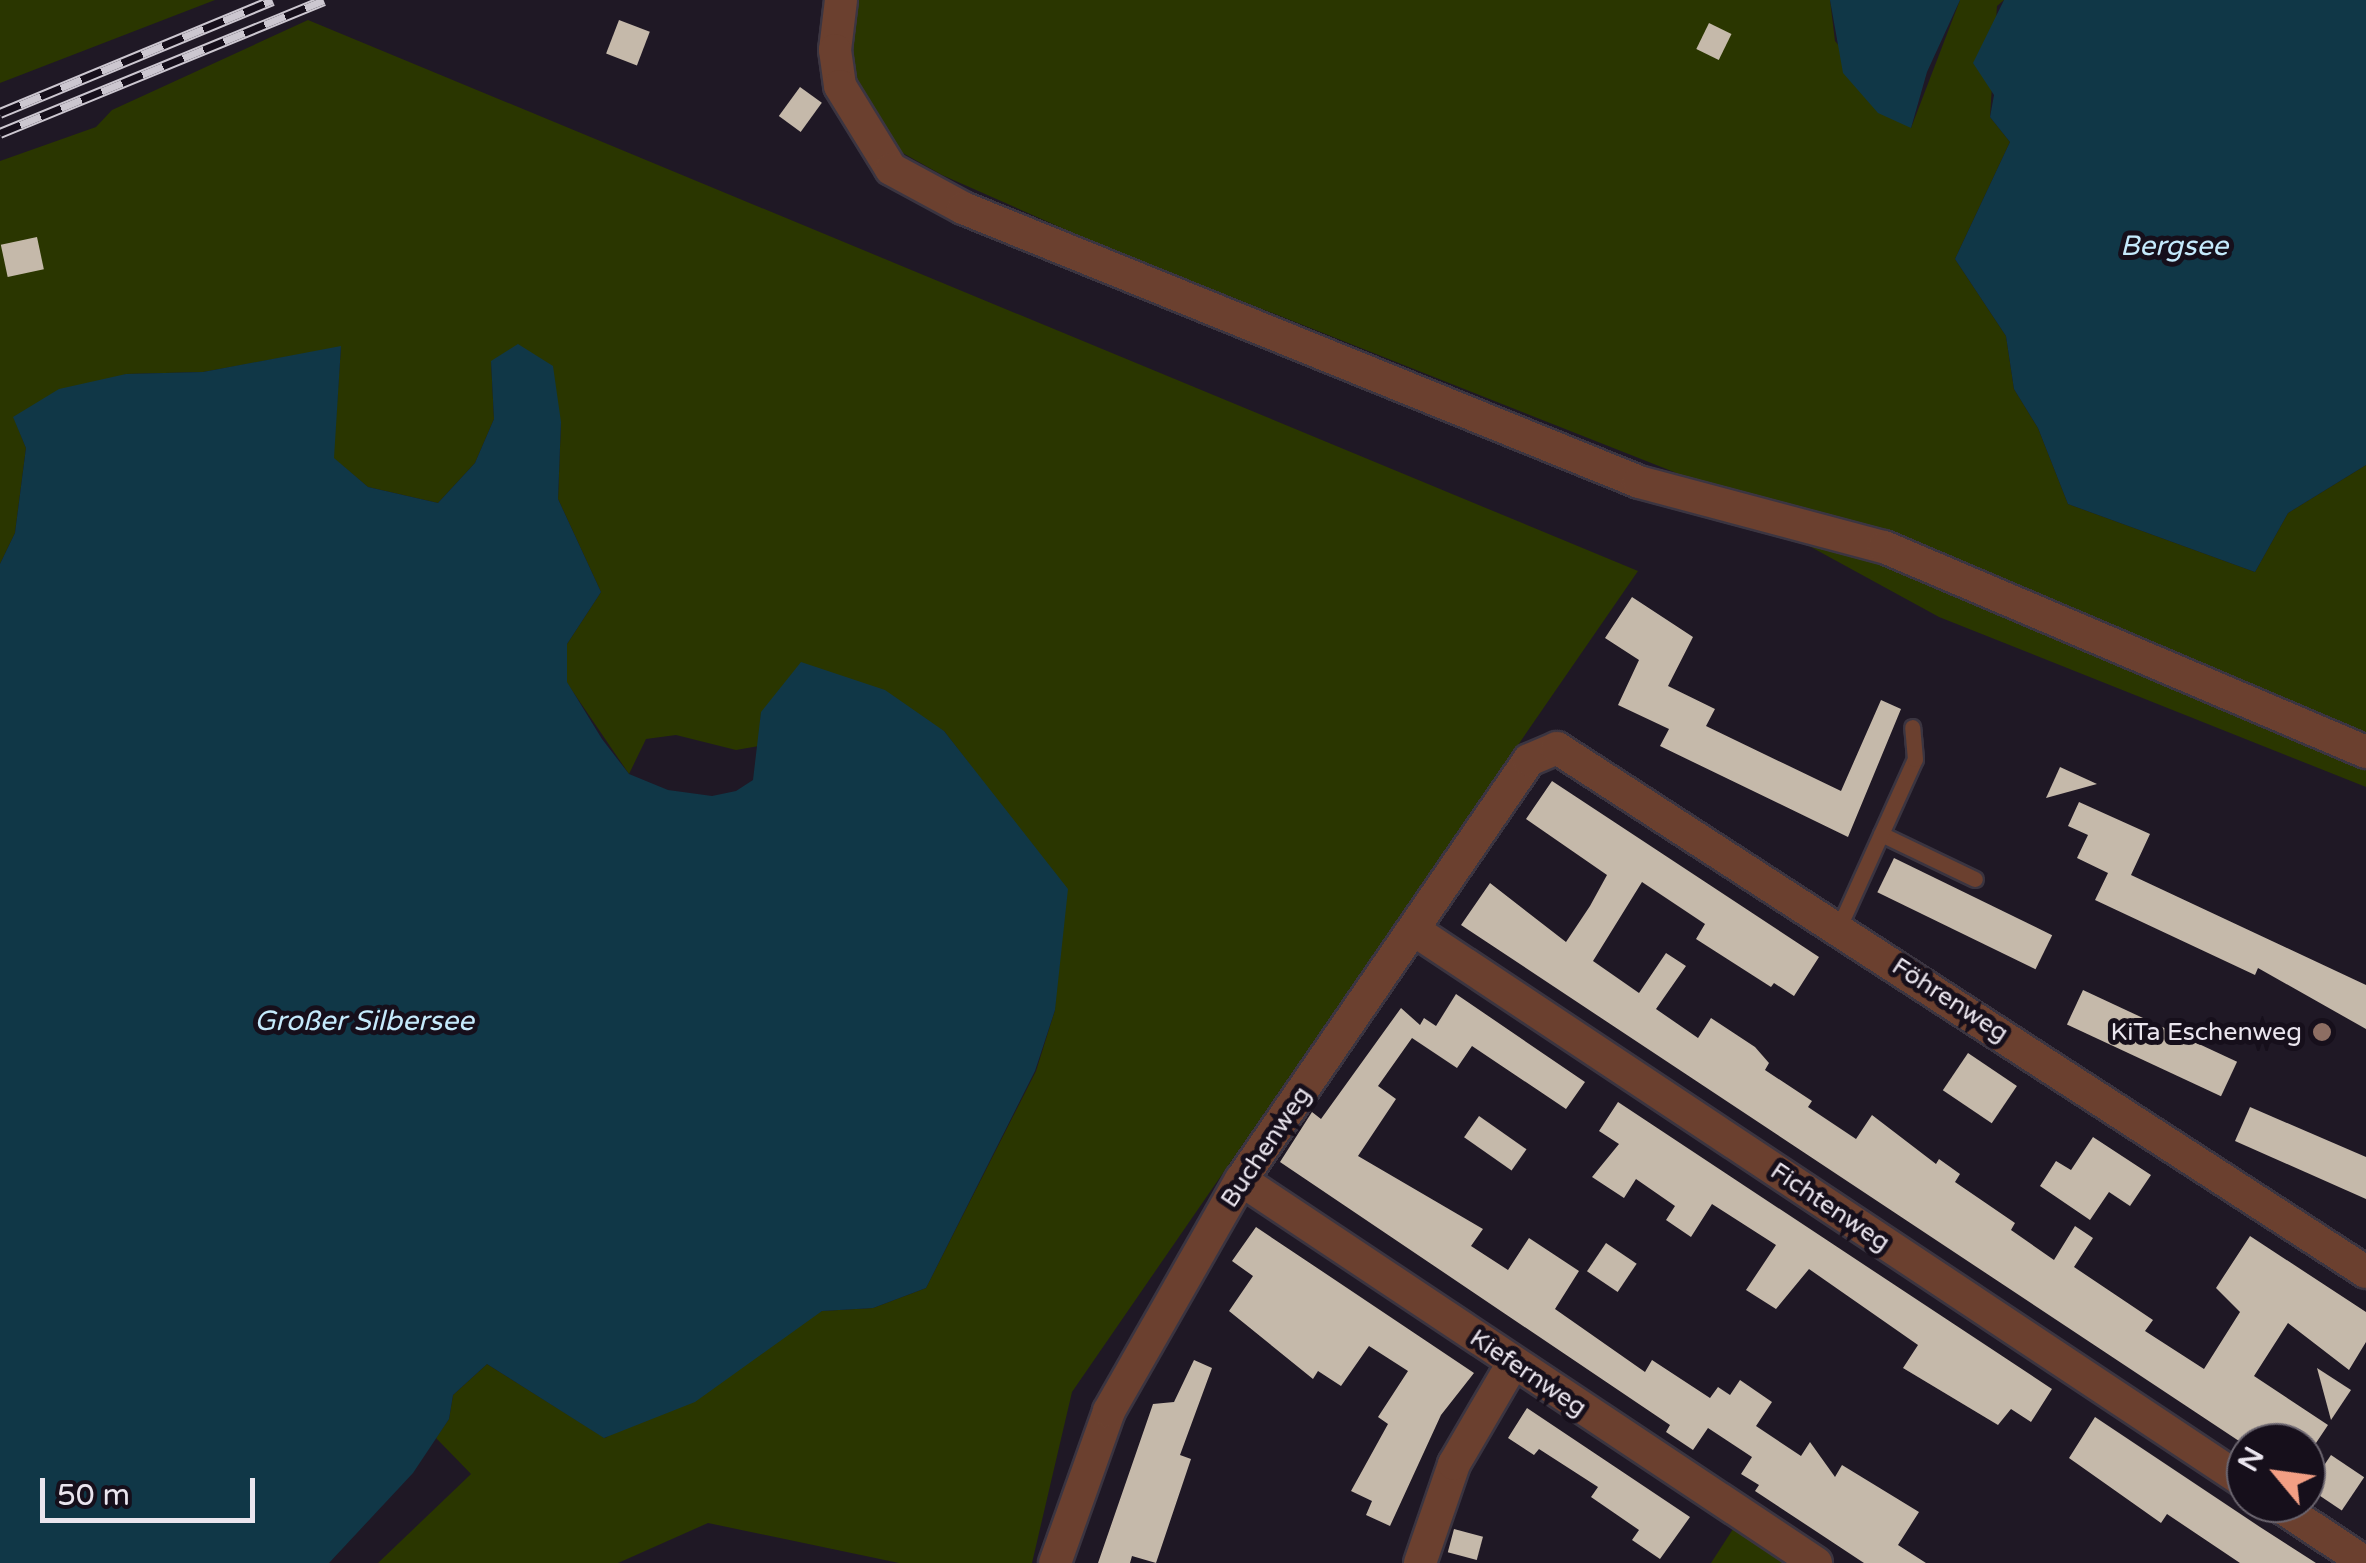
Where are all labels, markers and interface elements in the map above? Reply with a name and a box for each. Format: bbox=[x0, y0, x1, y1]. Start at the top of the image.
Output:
water label: Bergsee bbox=[2120, 229, 2228, 263]
street label: Föhrenweg bbox=[1886, 951, 2014, 1049]
water label: Großer Silbersee bbox=[254, 1004, 474, 1038]
place label: KiTa Eschenweg bbox=[2110, 1017, 2302, 1047]
marker: KiTa Eschenweg bbox=[2311, 1021, 2333, 1043]
street label: Buchenweg bbox=[1215, 1081, 1317, 1213]
street label: Fichtenweg bbox=[1765, 1156, 1895, 1258]
street label: Kiefernweg bbox=[1464, 1323, 1592, 1423]
north arrow bbox=[2226, 1423, 2326, 1523]
text: N bbox=[2231, 1441, 2272, 1478]
scale bar bbox=[45, 1458, 260, 1520]
text: 50 m bbox=[57, 1477, 130, 1514]

